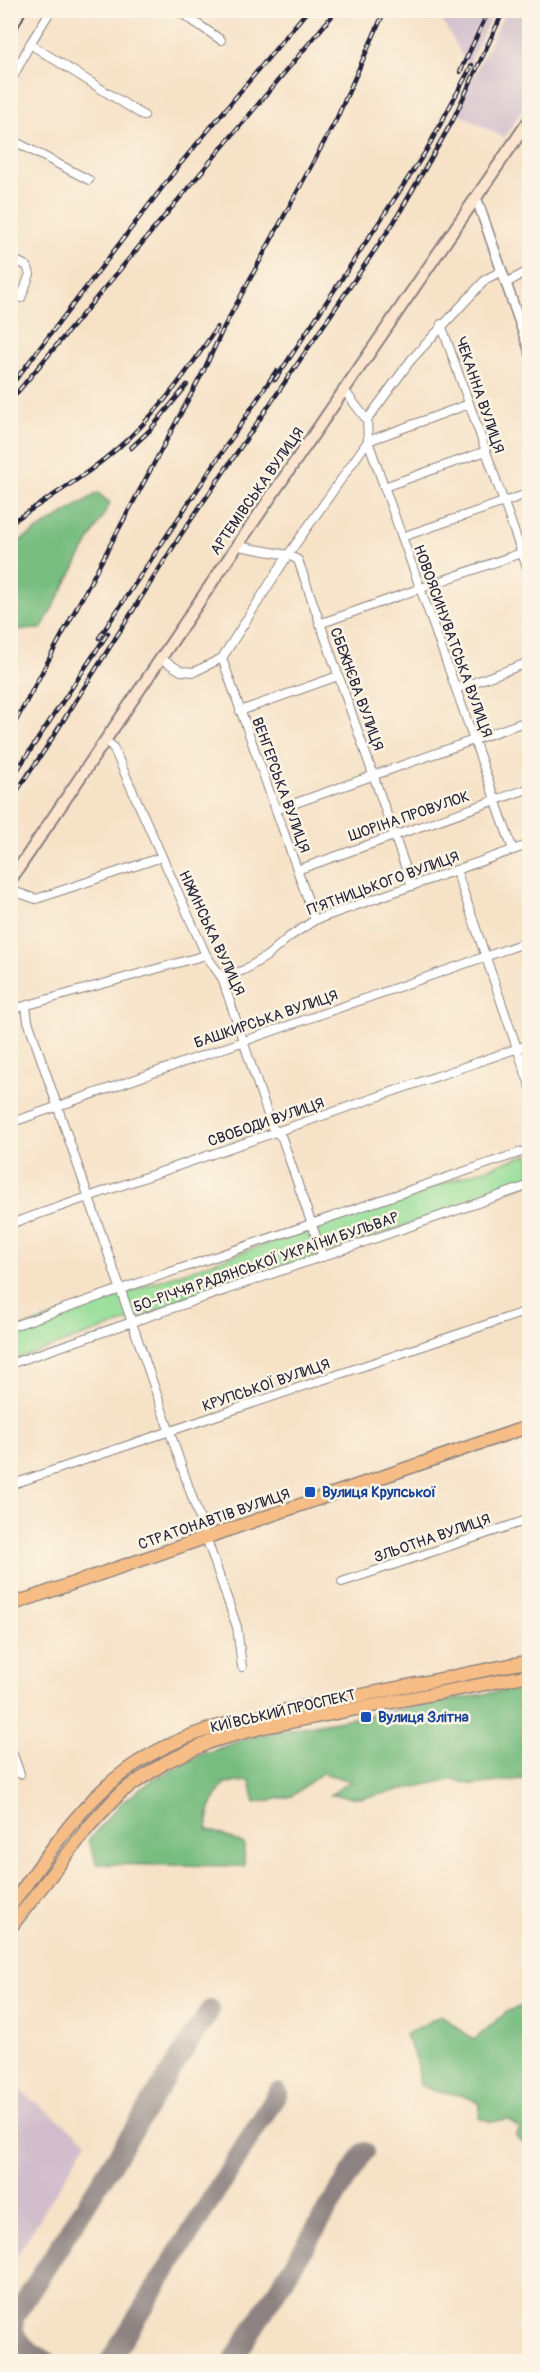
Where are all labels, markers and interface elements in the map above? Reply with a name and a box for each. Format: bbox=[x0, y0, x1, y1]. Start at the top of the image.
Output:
street label: ЧЕКАННА ВУЛИЦЯ bbox=[451, 334, 508, 456]
street label: АРТЕМІВСЬКА ВУЛИЦЯ bbox=[206, 424, 309, 559]
street label: НОВОЯСИНУВАТСЬКА ВУЛИЦЯ bbox=[409, 542, 496, 740]
street label: СБЕЖНЄВА ВУЛИЦЯ bbox=[325, 625, 388, 753]
street label: ВЕНГЕРСЬКА ВУЛИЦЯ bbox=[247, 715, 314, 856]
street label: ШОРІНА ПРОВУЛОК bbox=[346, 787, 472, 846]
street label: П’ЯТНИЦЬКОГО ВУЛИЦЯ bbox=[304, 847, 462, 920]
street label: НІЖИНСЬКА ВУЛИЦЯ bbox=[174, 868, 249, 999]
street label: БАШКИРСЬКА ВУЛИЦЯ bbox=[192, 986, 341, 1053]
street label: СВОБОДИ ВУЛИЦЯ bbox=[205, 1094, 327, 1151]
street label: 50-РІЧЧЯ РАДЯНСЬКОЇ УКРАЇНИ БУЛЬВАР bbox=[131, 1208, 402, 1317]
street label: КРУПСЬКОЇ ВУЛИЦЯ bbox=[200, 1355, 333, 1416]
place label: Вулиця Крупської bbox=[322, 1483, 436, 1502]
street label: СТРАТОНАВТІВ ВУЛИЦЯ bbox=[136, 1485, 293, 1554]
marker: Вулиця Крупської bbox=[303, 1485, 317, 1499]
street label: ЗЛЬОТНА ВУЛИЦЯ bbox=[371, 1510, 493, 1567]
street label: КИЇВСЬКИЙ ПРОСПЕКТ bbox=[209, 1686, 358, 1737]
place label: Вулиця Злітна bbox=[378, 1708, 469, 1727]
marker: Вулиця Злітна bbox=[359, 1710, 373, 1724]

